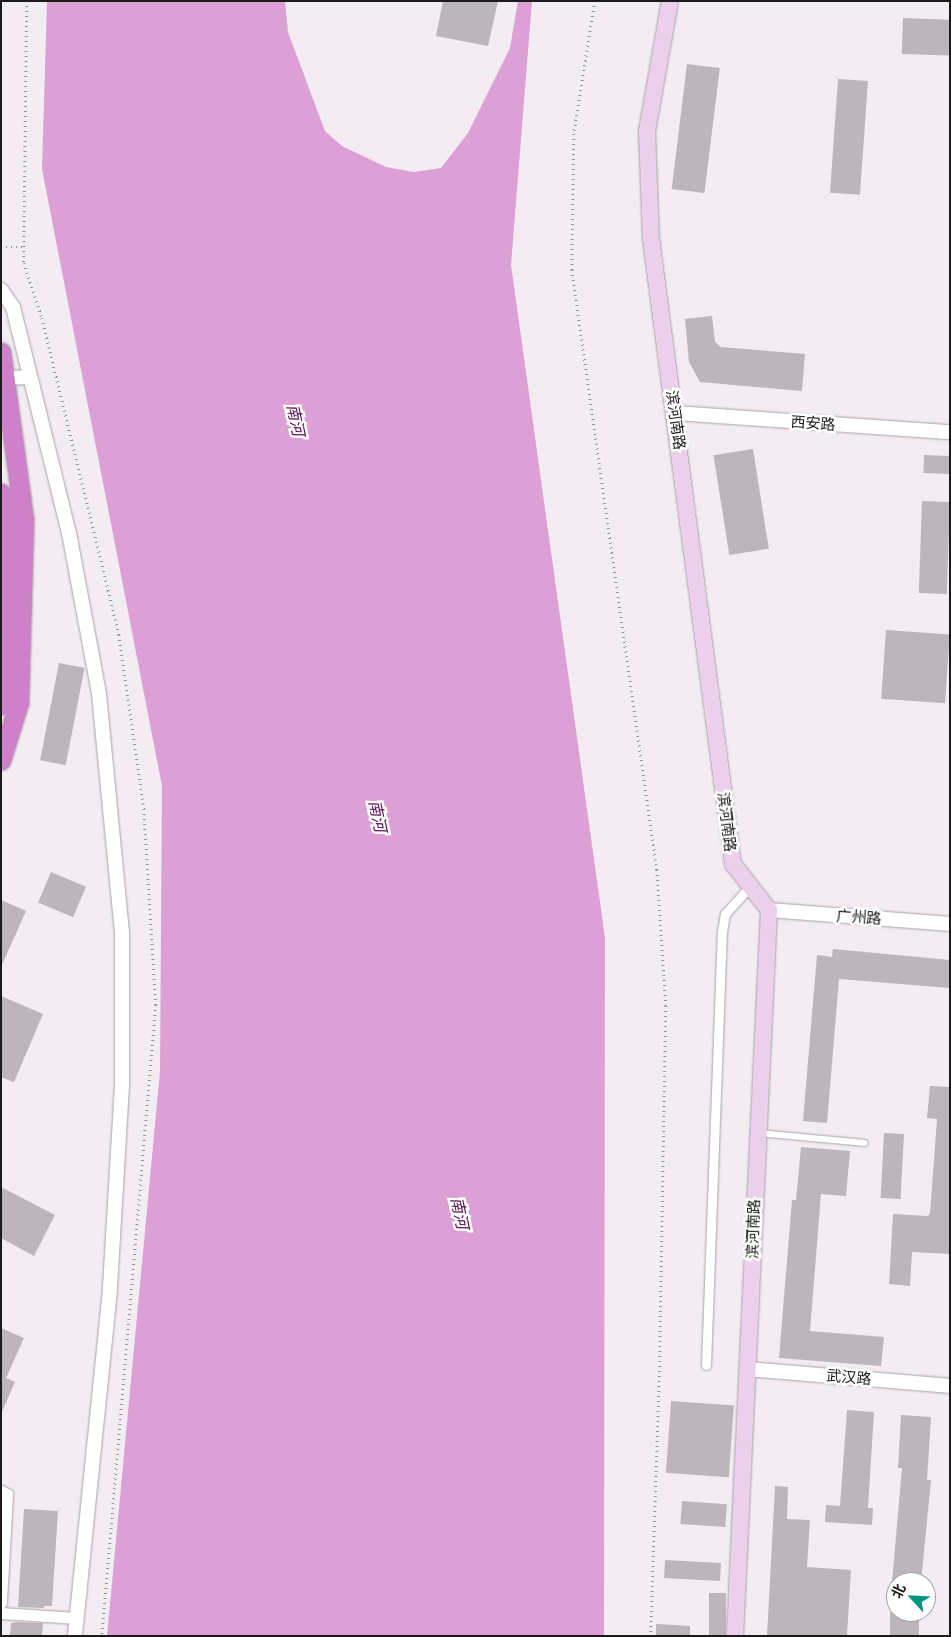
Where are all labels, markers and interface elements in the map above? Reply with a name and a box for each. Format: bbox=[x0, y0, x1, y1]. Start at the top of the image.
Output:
street label: 滨河南路 bbox=[663, 389, 689, 451]
water label: 南河 bbox=[283, 402, 309, 438]
street label: 西安路 bbox=[790, 412, 836, 434]
street label: 滨河南路 bbox=[714, 791, 740, 853]
water label: 南河 bbox=[365, 798, 391, 834]
street label: 广州路 bbox=[836, 906, 882, 928]
water label: 南河 bbox=[447, 1195, 473, 1231]
street label: 滨河南路 bbox=[743, 1199, 763, 1259]
street label: 武汉路 bbox=[826, 1366, 872, 1388]
north arrow bbox=[886, 1572, 936, 1622]
text: 北 bbox=[888, 1581, 909, 1601]

